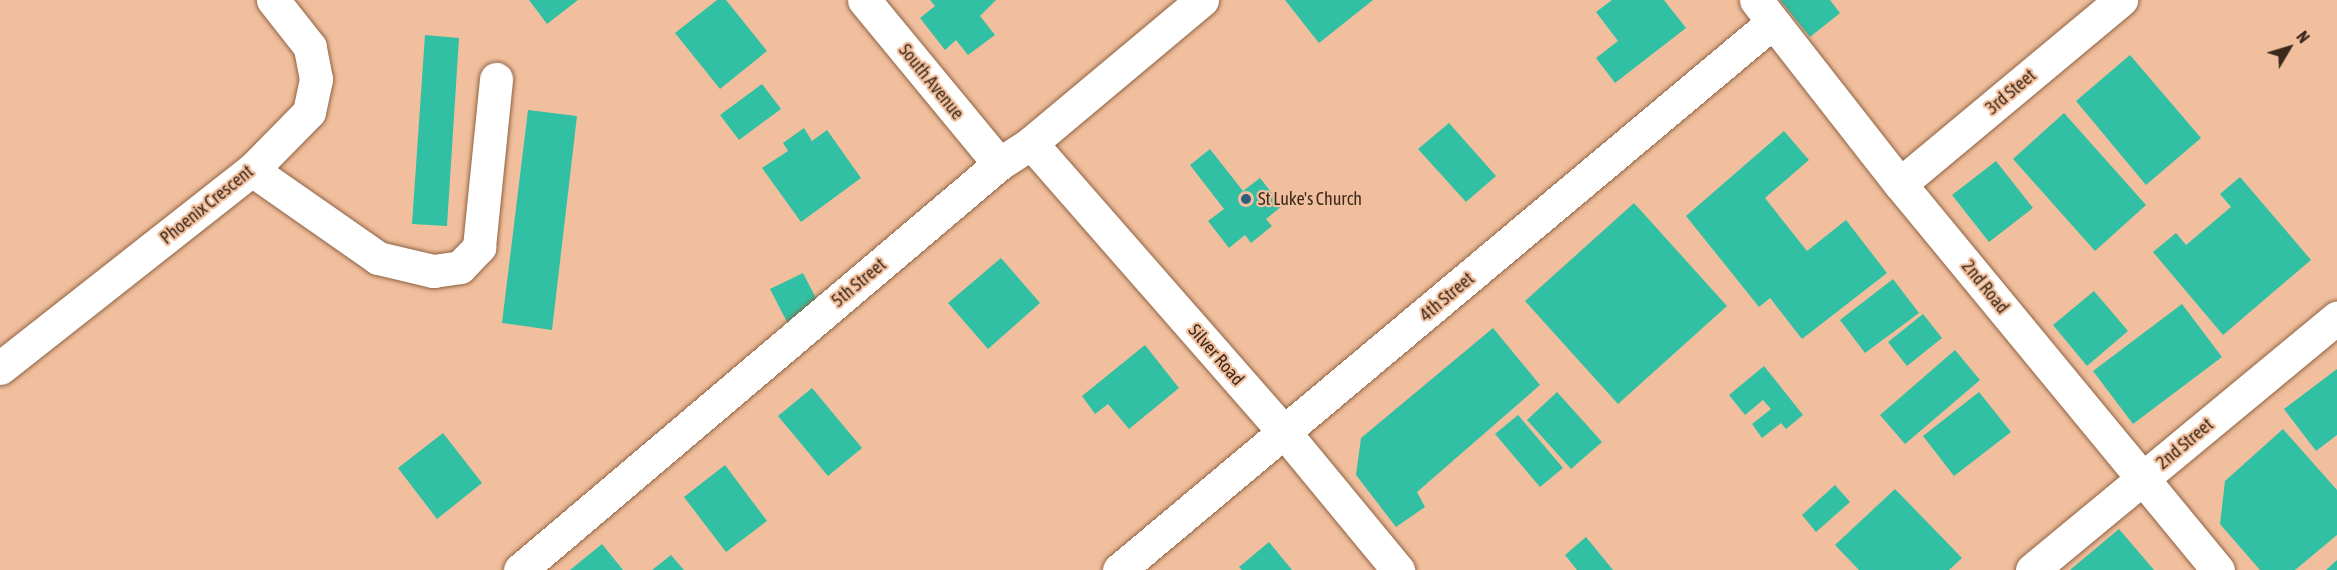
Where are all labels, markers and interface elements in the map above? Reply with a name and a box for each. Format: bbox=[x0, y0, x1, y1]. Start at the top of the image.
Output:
north arrow bbox=[2259, 18, 2319, 78]
text: N bbox=[2293, 28, 2313, 46]
street label: South Avenue bbox=[894, 40, 968, 124]
street label: 3rd Steet bbox=[1982, 65, 2040, 119]
street label: Phoenix Crescent bbox=[156, 161, 258, 249]
place label: St Luke's Church bbox=[1258, 188, 1362, 210]
marker: St Luke's Church bbox=[1239, 192, 1253, 206]
street label: 5th Street bbox=[827, 254, 891, 312]
street label: 2nd Road bbox=[1957, 256, 2013, 318]
street label: 4th Street bbox=[1415, 268, 1479, 326]
street label: Silver Road bbox=[1184, 320, 1248, 390]
street label: 2nd Street bbox=[2152, 414, 2218, 474]

